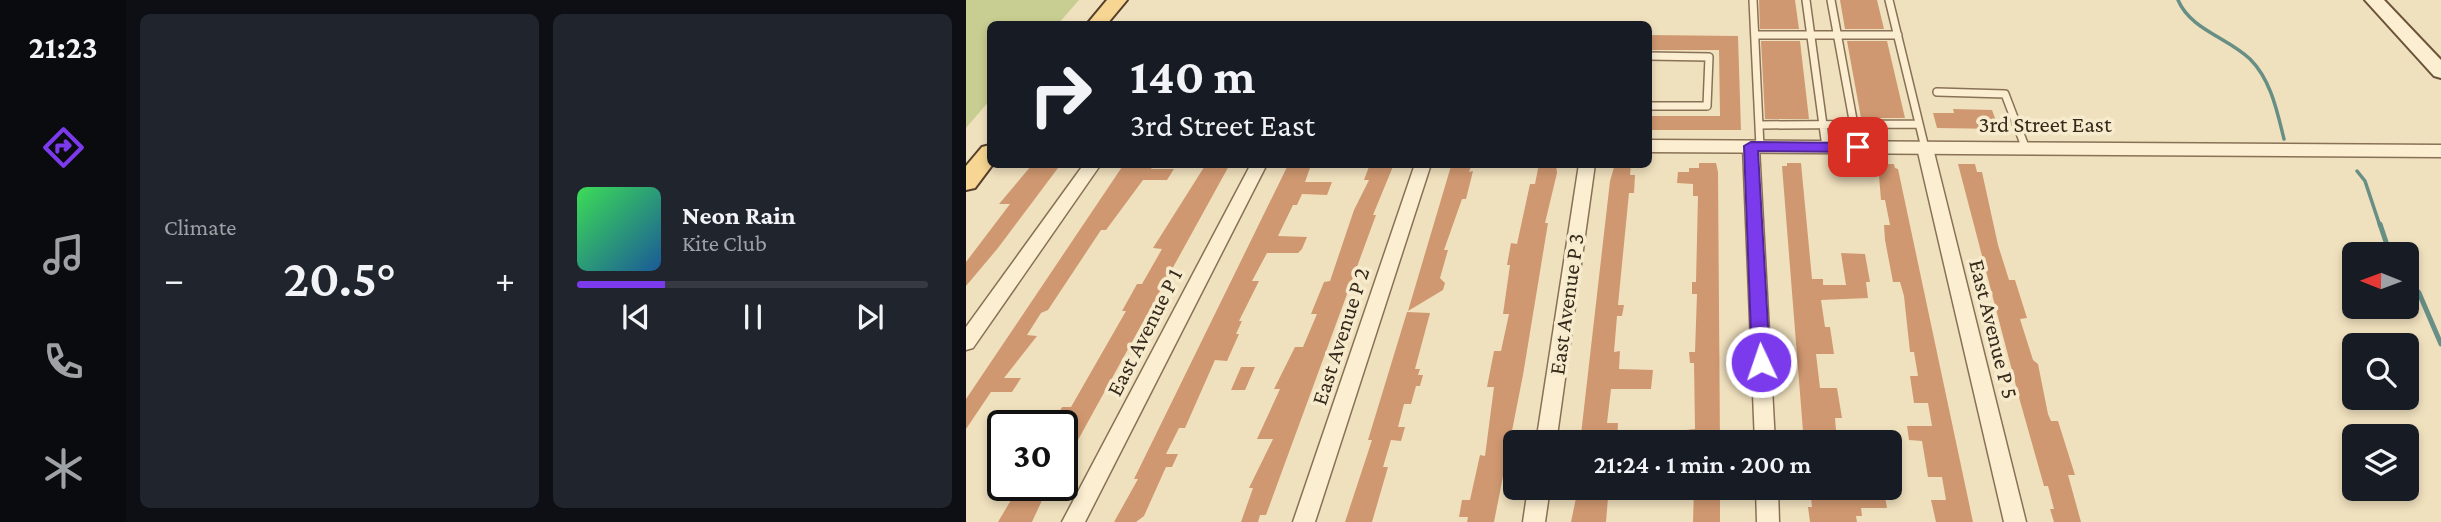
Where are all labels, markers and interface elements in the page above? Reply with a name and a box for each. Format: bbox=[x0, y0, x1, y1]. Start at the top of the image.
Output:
text: 21:23 bbox=[28, 29, 98, 65]
icon: right bbox=[1015, 49, 1106, 140]
text: 140 m bbox=[1130, 49, 1255, 104]
text: 3rd Street East bbox=[1130, 107, 1315, 143]
street label: 3rd Street East bbox=[1979, 111, 2112, 137]
pin bbox=[1828, 117, 1888, 177]
icon: directions bbox=[39, 123, 88, 172]
icon: arrive bbox=[1839, 128, 1877, 166]
text: Neon Rain bbox=[682, 201, 796, 230]
text: Climate bbox=[164, 214, 236, 240]
icon: music bbox=[39, 230, 88, 279]
text: Kite Club bbox=[682, 230, 767, 256]
street label: East Avenue P 3 bbox=[1543, 231, 1589, 377]
north arrow bbox=[2342, 242, 2418, 318]
map controls bbox=[2342, 242, 2419, 501]
text: 20.5° bbox=[283, 249, 396, 307]
street label: East Avenue P 5 bbox=[1964, 257, 2024, 401]
text: − bbox=[164, 258, 184, 300]
text: + bbox=[495, 258, 515, 300]
street label: East Avenue P 1 bbox=[1101, 264, 1187, 400]
street label: East Avenue P 2 bbox=[1306, 264, 1374, 408]
icon: previous bbox=[617, 298, 655, 336]
icon: pause bbox=[734, 298, 772, 336]
icon: next bbox=[851, 298, 889, 336]
position arrow bbox=[1724, 325, 1798, 399]
button: search bbox=[2342, 333, 2419, 410]
icon: phone bbox=[39, 337, 88, 386]
speed limit sign: 30 bbox=[987, 410, 1078, 501]
button: layers bbox=[2342, 424, 2419, 501]
icon: climate bbox=[39, 444, 88, 493]
text: 21:24 · 1 min · 200 m bbox=[1594, 450, 1811, 479]

